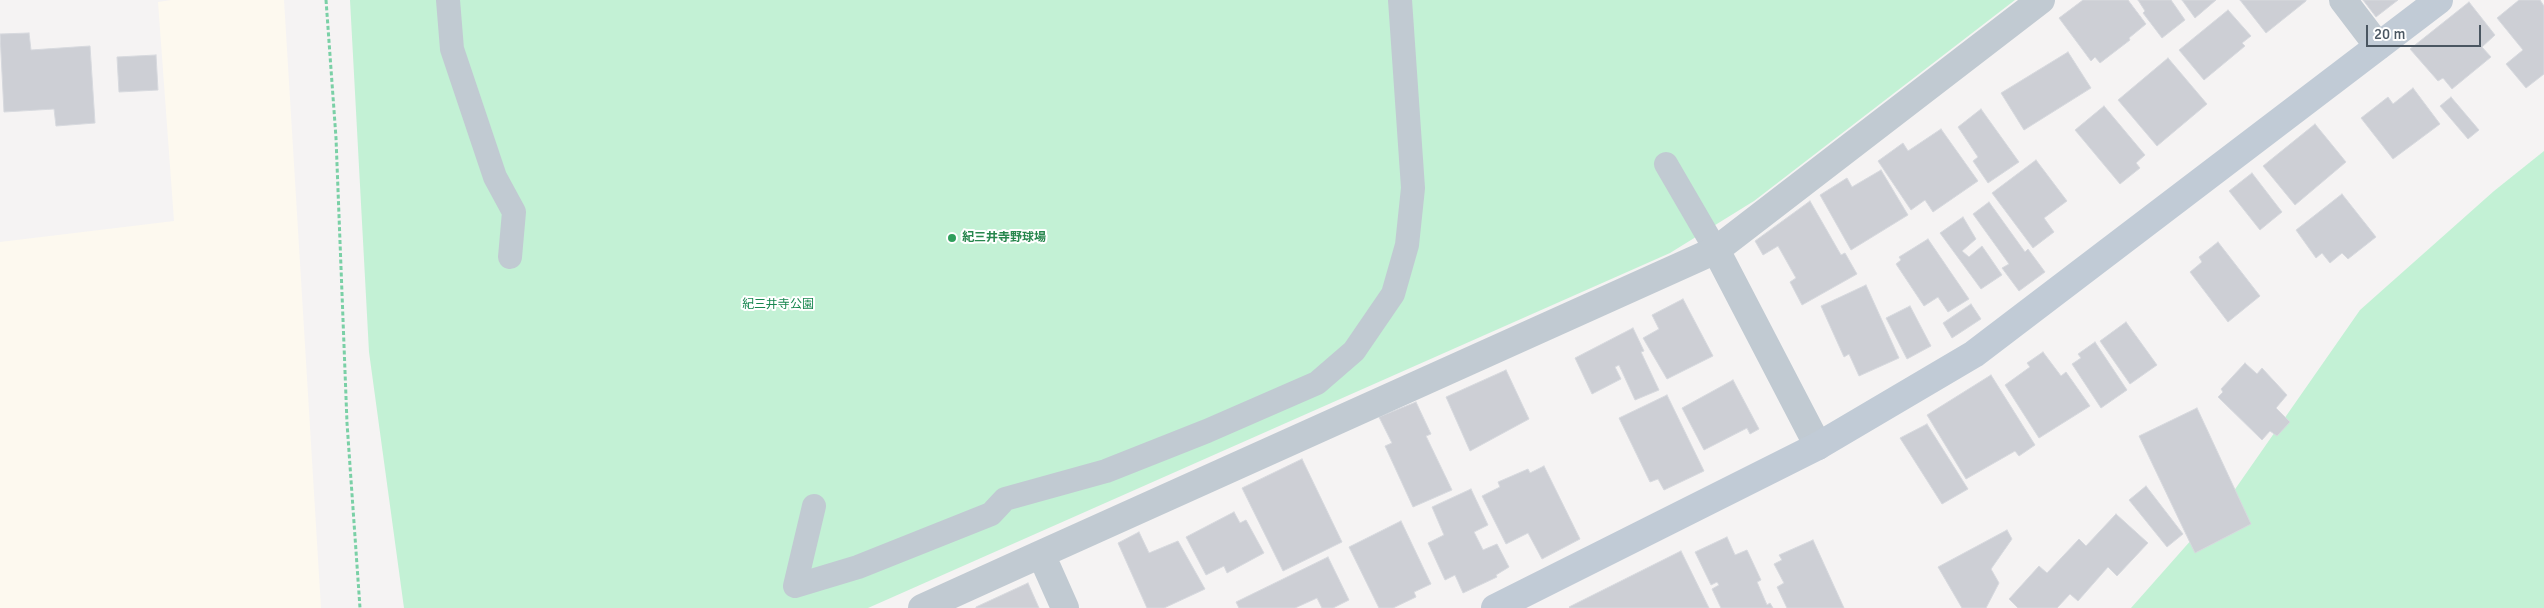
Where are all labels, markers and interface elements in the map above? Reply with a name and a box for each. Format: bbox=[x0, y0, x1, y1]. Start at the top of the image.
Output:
scale bar bbox=[2369, 15, 2484, 47]
text: 20 m bbox=[2374, 25, 2405, 43]
place label: 紀三井寺野球場 bbox=[962, 231, 1046, 245]
marker: 紀三井寺野球場 bbox=[946, 232, 958, 244]
park label: 紀三井寺公園 bbox=[742, 298, 814, 312]

